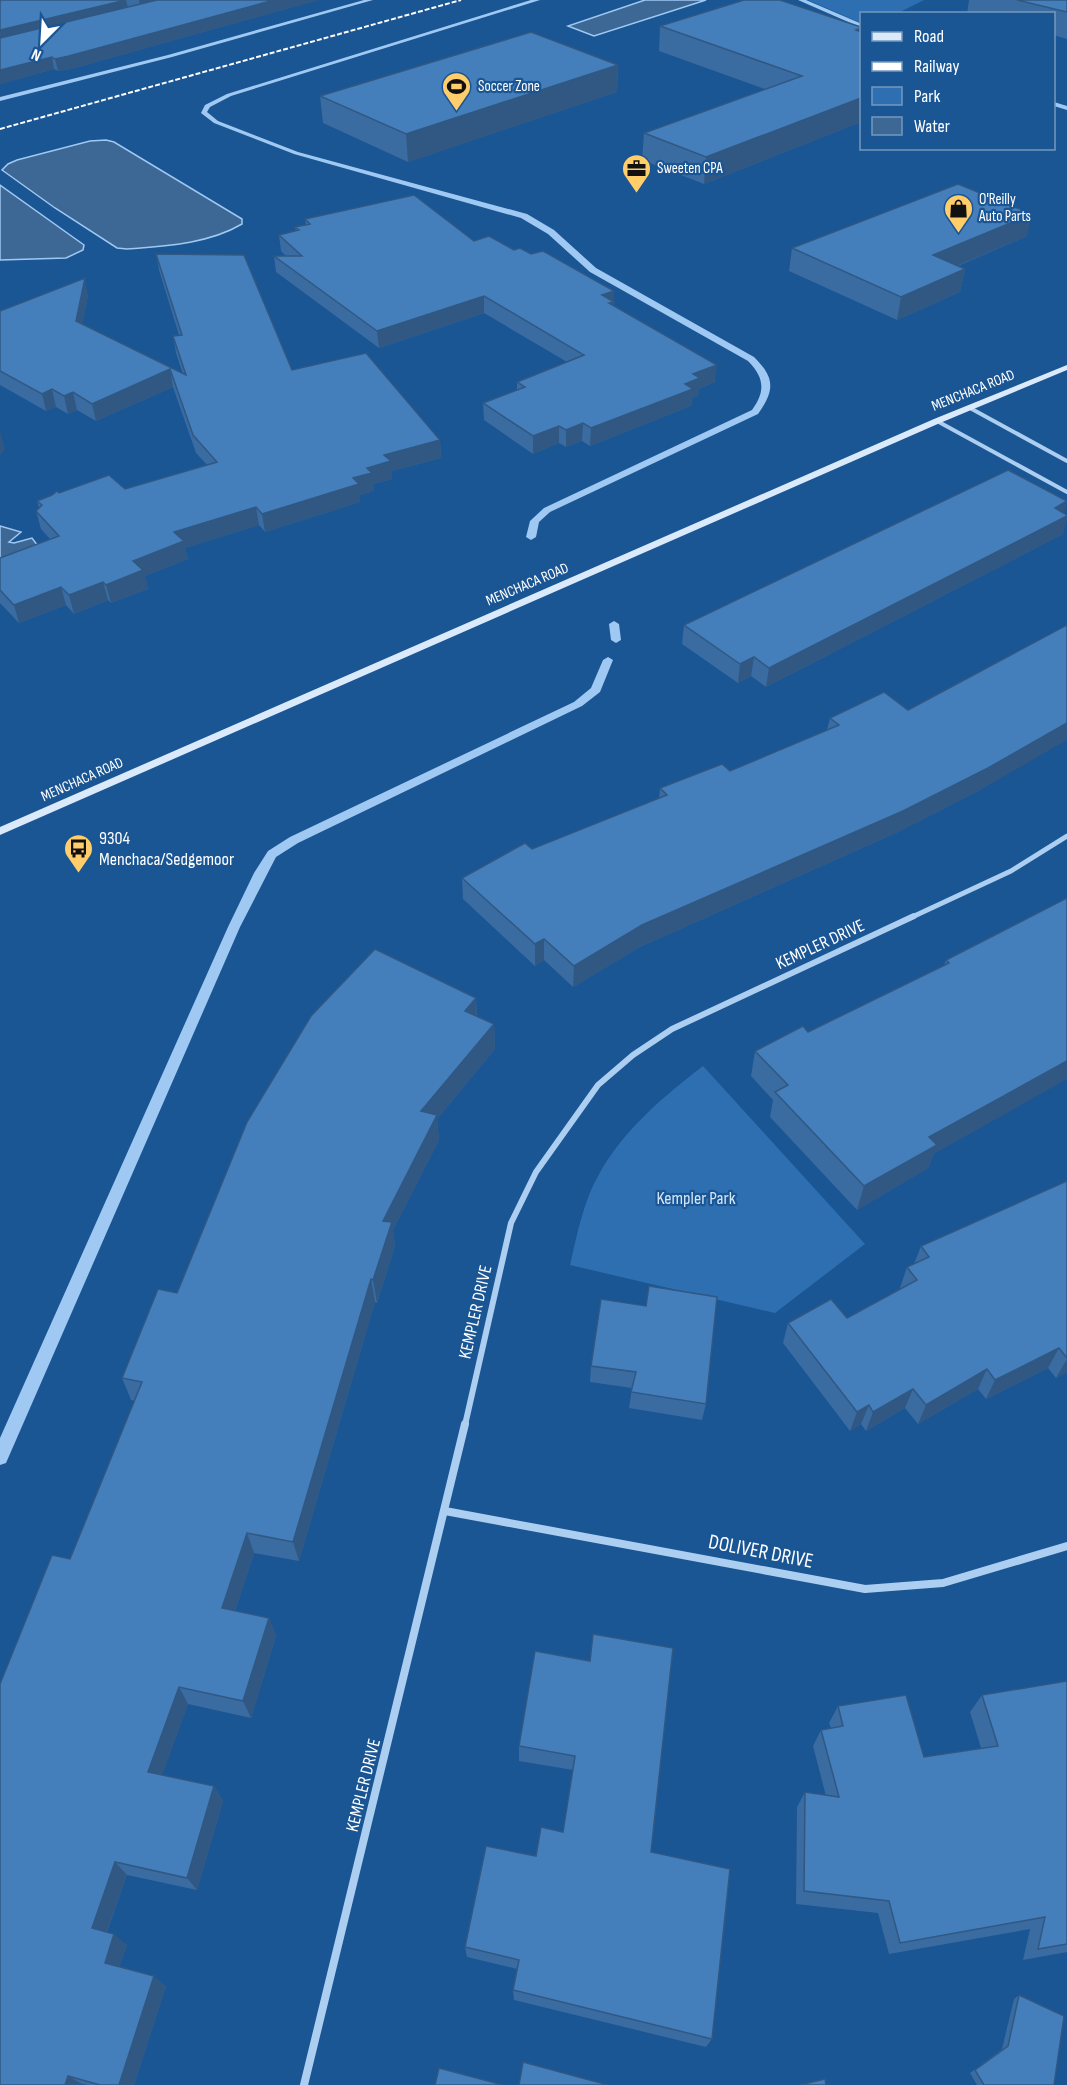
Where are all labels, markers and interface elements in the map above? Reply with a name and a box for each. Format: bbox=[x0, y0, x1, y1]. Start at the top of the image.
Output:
north arrow bbox=[12, 12, 72, 72]
legend bbox=[860, 12, 1055, 150]
text: Road bbox=[914, 26, 944, 47]
text: N bbox=[29, 44, 44, 65]
text: Railway bbox=[914, 56, 959, 77]
sports icon: Soccer Zone bbox=[441, 70, 473, 112]
place label: Soccer Zone bbox=[478, 77, 540, 96]
text: Park bbox=[914, 86, 940, 107]
text: Water bbox=[914, 116, 950, 137]
office icon: Sweeten CPA bbox=[620, 152, 652, 194]
place label: Sweeten CPA bbox=[657, 159, 723, 178]
place label: O'Reilly Auto Parts bbox=[978, 190, 1031, 226]
shop icon: O'Reilly Auto Parts bbox=[942, 192, 974, 234]
street label: MENCHACA ROAD bbox=[929, 365, 1018, 416]
street label: MENCHACA ROAD bbox=[483, 559, 571, 610]
street label: MENCHACA ROAD bbox=[38, 753, 126, 806]
place label: 9304 Menchaca/Sedgemoor bbox=[99, 828, 234, 870]
bus stop icon: 9304 Menchaca/Sedgemoor bbox=[62, 832, 94, 874]
street label: KEMPLER DRIVE bbox=[773, 915, 868, 974]
park label: Kempler Park bbox=[656, 1188, 736, 1209]
street label: KEMPLER DRIVE bbox=[455, 1263, 496, 1361]
street label: DOLIVER DRIVE bbox=[706, 1529, 815, 1574]
street label: KEMPLER DRIVE bbox=[342, 1736, 385, 1834]

